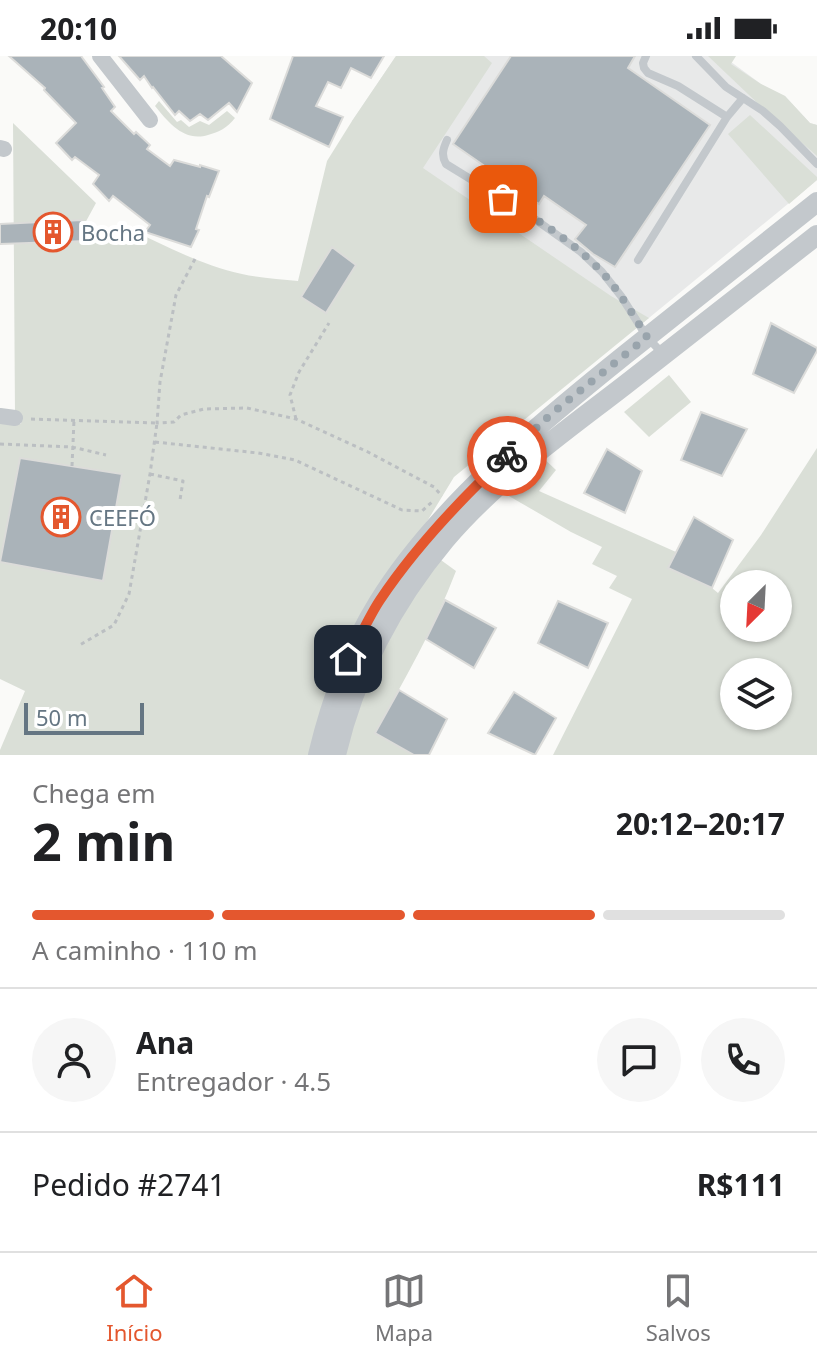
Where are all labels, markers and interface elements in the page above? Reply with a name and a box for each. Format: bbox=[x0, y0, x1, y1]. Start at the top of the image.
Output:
text: 20:10 bbox=[40, 8, 117, 49]
pin bbox=[469, 165, 537, 233]
icon: bag bbox=[481, 177, 525, 221]
building icon: Bocha bbox=[32, 211, 74, 253]
place label: Bocha bbox=[81, 217, 145, 247]
courier bbox=[467, 416, 547, 496]
icon: bike bbox=[485, 434, 529, 478]
building icon: CEEFÓ bbox=[40, 496, 82, 538]
place label: CEEFÓ bbox=[89, 502, 156, 532]
north arrow bbox=[720, 570, 792, 642]
map controls bbox=[720, 570, 792, 730]
pin bbox=[314, 625, 382, 693]
icon: home bbox=[326, 637, 370, 681]
button: layers bbox=[720, 658, 792, 730]
scale bar bbox=[24, 699, 144, 735]
text: 50 m bbox=[36, 702, 87, 732]
text: Chega em bbox=[32, 775, 155, 811]
text: 20:12–20:17 bbox=[616, 803, 785, 844]
text: 2 min bbox=[32, 805, 175, 876]
text: A caminho · 110 m bbox=[32, 932, 258, 968]
button: person bbox=[32, 1018, 116, 1102]
button: chat bbox=[597, 1018, 681, 1102]
button: phone bbox=[701, 1018, 785, 1102]
text: Ana bbox=[136, 1022, 194, 1063]
text: Entregador · 4.5 bbox=[136, 1063, 331, 1099]
text: Pedido #2741 bbox=[32, 1164, 226, 1205]
text: R$111 bbox=[697, 1164, 785, 1205]
tab: Início bbox=[106, 1269, 163, 1347]
tab: Mapa bbox=[375, 1269, 433, 1347]
tab: Salvos bbox=[646, 1269, 711, 1347]

